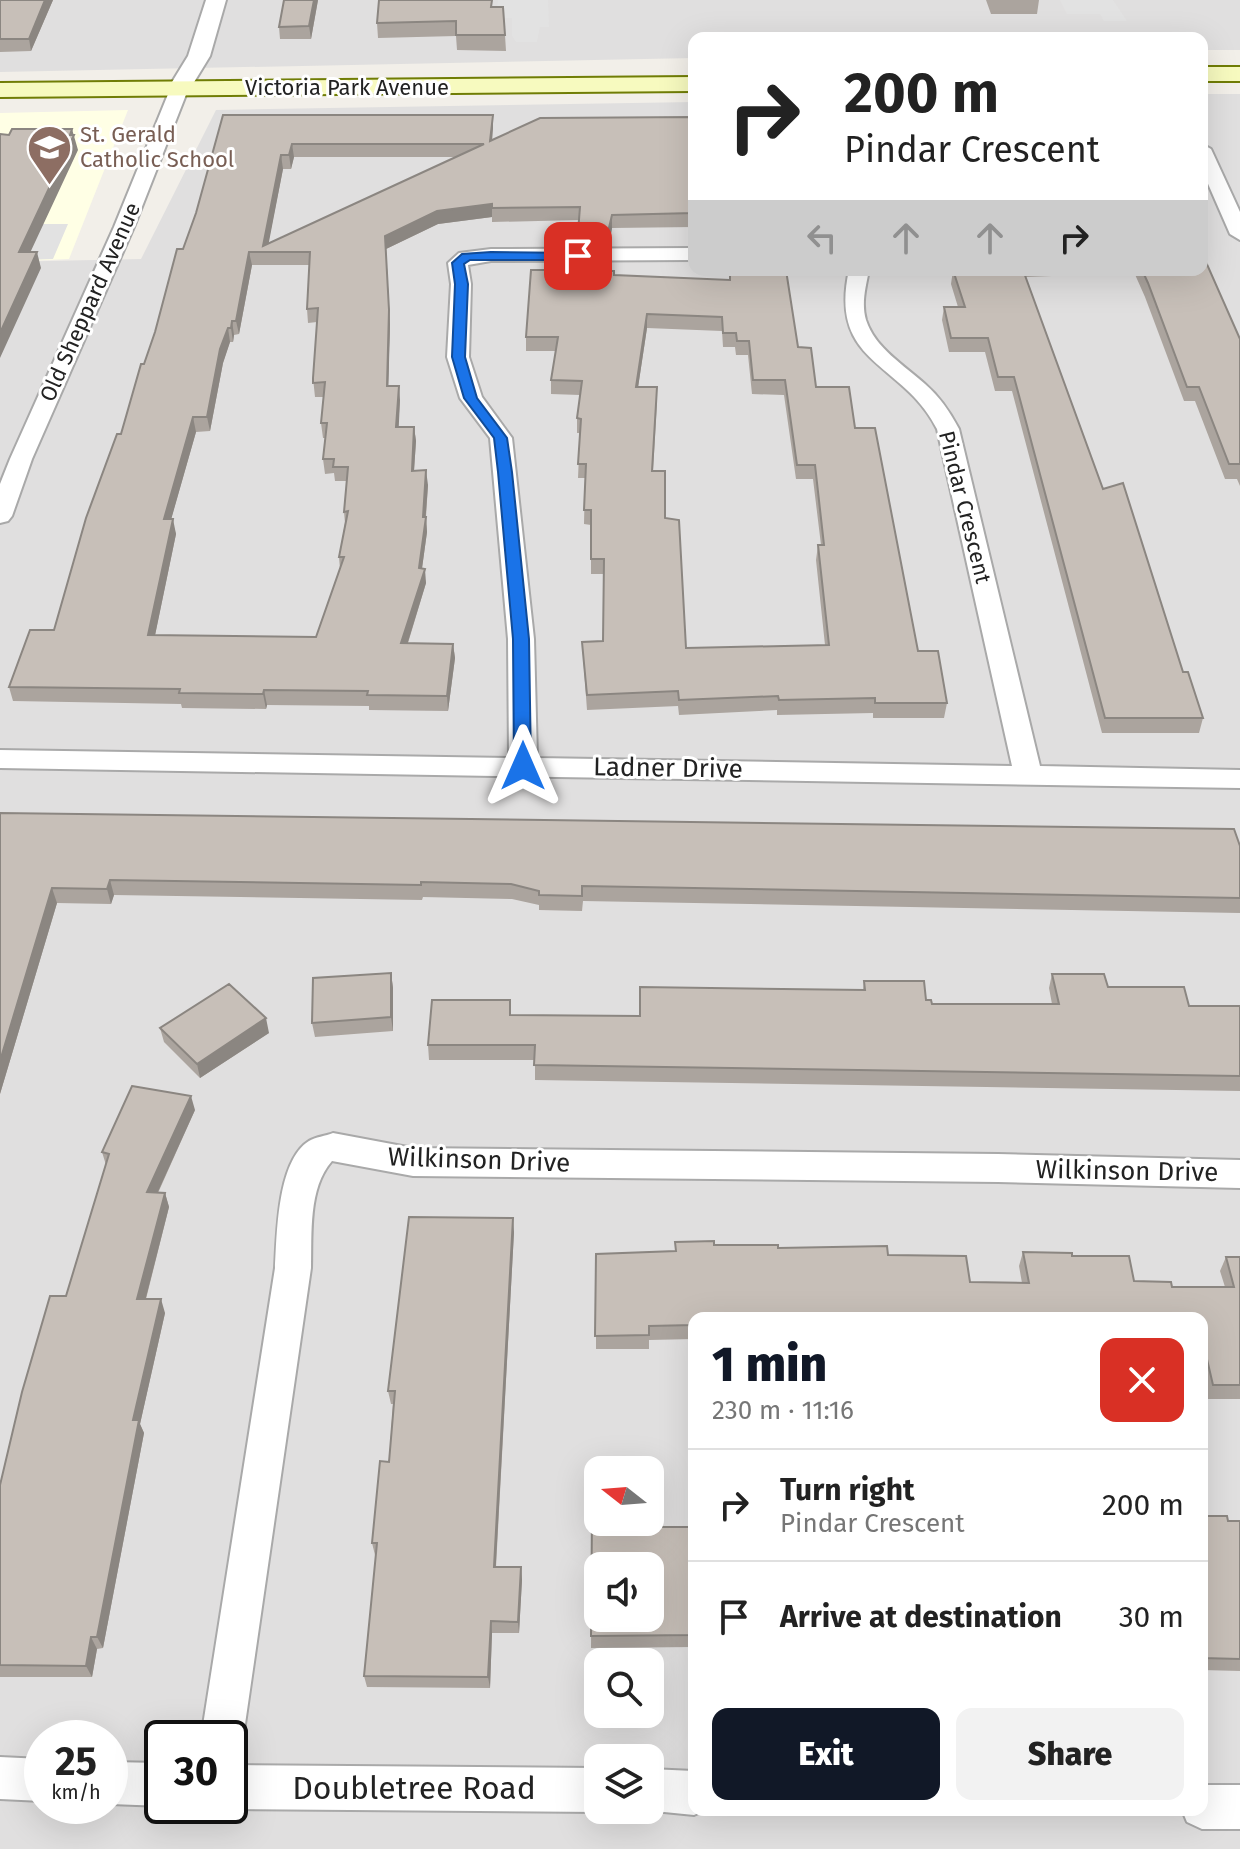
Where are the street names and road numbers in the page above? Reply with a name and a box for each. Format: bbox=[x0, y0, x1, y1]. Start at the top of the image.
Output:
street label: Victoria Park Avenue bbox=[245, 74, 449, 101]
street label: Old Sheppard Avenue bbox=[34, 198, 146, 406]
street label: Pindar Crescent bbox=[933, 428, 997, 586]
street label: Ladner Drive bbox=[593, 751, 743, 785]
street label: Wilkinson Drive bbox=[387, 1141, 571, 1179]
street label: Wilkinson Drive bbox=[1035, 1154, 1219, 1188]
street label: Doubletree Road bbox=[292, 1769, 536, 1807]

